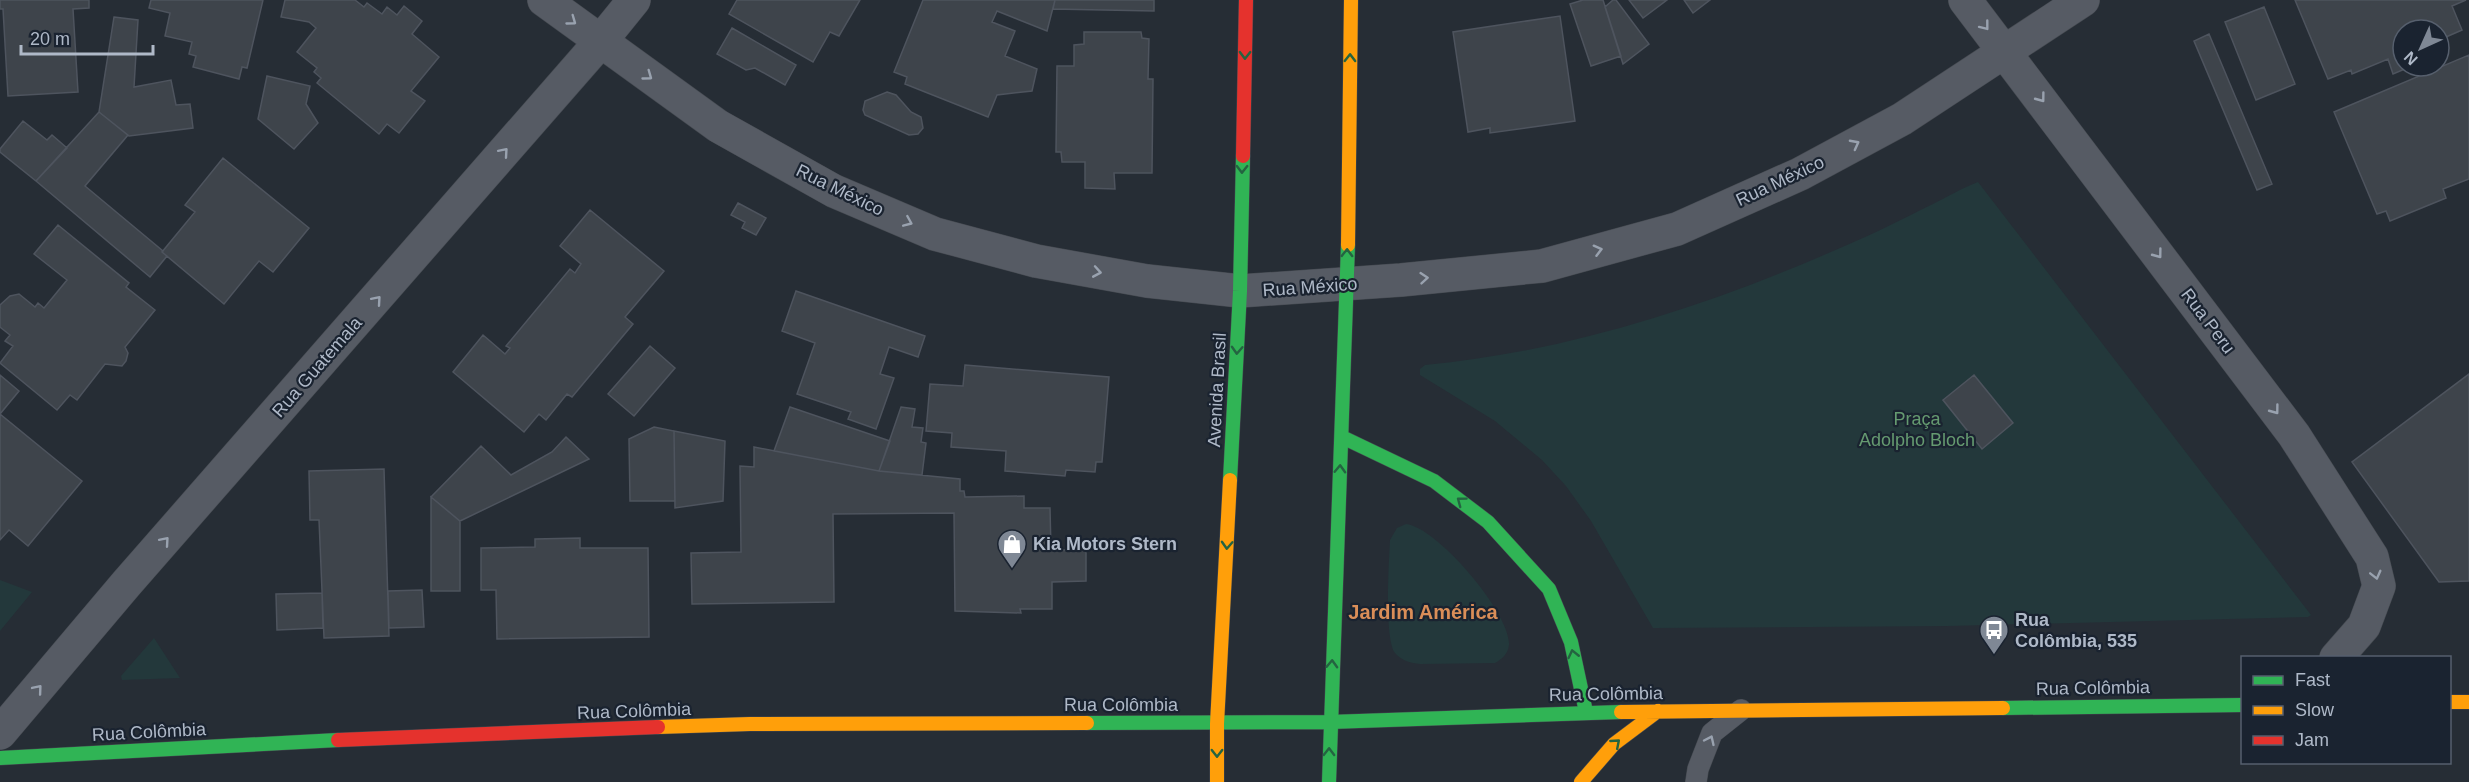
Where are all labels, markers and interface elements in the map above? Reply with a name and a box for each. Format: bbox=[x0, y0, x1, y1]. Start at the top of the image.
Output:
one-way arrow bbox=[565, 14, 576, 25]
scale bar bbox=[21, 18, 153, 56]
north arrow bbox=[2391, 18, 2451, 78]
one-way arrow bbox=[1978, 19, 1989, 30]
text: 20 m bbox=[30, 29, 70, 49]
text: N bbox=[2401, 48, 2421, 68]
one-way arrow bbox=[1238, 51, 1251, 60]
one-way arrow bbox=[1344, 54, 1356, 63]
one-way arrow bbox=[641, 69, 652, 80]
one-way arrow bbox=[2034, 91, 2045, 102]
one-way arrow bbox=[1849, 140, 1860, 151]
one-way arrow bbox=[497, 148, 508, 159]
street label: Rua México bbox=[1733, 152, 1827, 210]
street label: Rua México bbox=[793, 160, 887, 220]
one-way arrow bbox=[1236, 165, 1248, 174]
one-way arrow bbox=[902, 215, 913, 227]
one-way arrow bbox=[1593, 245, 1603, 258]
one-way arrow bbox=[2151, 247, 2162, 258]
one-way arrow bbox=[1341, 249, 1354, 258]
one-way arrow bbox=[1091, 265, 1101, 278]
one-way arrow bbox=[1420, 272, 1429, 285]
street label: Rua México bbox=[1262, 274, 1358, 300]
street label: Rua Peru bbox=[2177, 285, 2239, 357]
one-way arrow bbox=[370, 296, 381, 307]
street label: Rua Guatemala bbox=[268, 312, 367, 421]
street label: Avenida Brasil bbox=[1204, 332, 1230, 448]
one-way arrow bbox=[1231, 345, 1244, 354]
one-way arrow bbox=[2268, 403, 2279, 414]
park label: Praça Adolpho Bloch bbox=[1859, 409, 1975, 450]
one-way arrow bbox=[1334, 465, 1347, 474]
one-way arrow bbox=[1456, 497, 1467, 508]
shop icon: Kia Motors Stern bbox=[996, 528, 1028, 570]
place label: Kia Motors Stern bbox=[1033, 534, 1177, 554]
one-way arrow bbox=[158, 537, 169, 547]
one-way arrow bbox=[1220, 540, 1233, 549]
one-way arrow bbox=[2369, 570, 2382, 580]
district label: Jardim América bbox=[1348, 601, 1499, 623]
place label: Rua Colômbia, 535 bbox=[2015, 610, 2137, 651]
bus stop icon: Rua Colômbia, 535 bbox=[1978, 614, 2010, 656]
one-way arrow bbox=[1568, 650, 1581, 660]
legend bbox=[2241, 656, 2451, 764]
one-way arrow bbox=[1326, 660, 1339, 669]
text: Fast bbox=[2295, 670, 2330, 690]
street label: Rua Colômbia bbox=[2036, 677, 2151, 699]
street label: Rua Colômbia bbox=[1549, 683, 1664, 705]
one-way arrow bbox=[31, 685, 42, 696]
street label: Rua Colômbia bbox=[1064, 695, 1179, 715]
street label: Rua Colômbia bbox=[577, 699, 692, 723]
text: Slow bbox=[2295, 700, 2335, 720]
street label: Rua Colômbia bbox=[92, 719, 207, 745]
text: Jam bbox=[2295, 730, 2329, 750]
one-way arrow bbox=[1702, 735, 1714, 746]
one-way arrow bbox=[1610, 739, 1620, 750]
one-way arrow bbox=[1211, 748, 1223, 757]
one-way arrow bbox=[1323, 748, 1335, 757]

